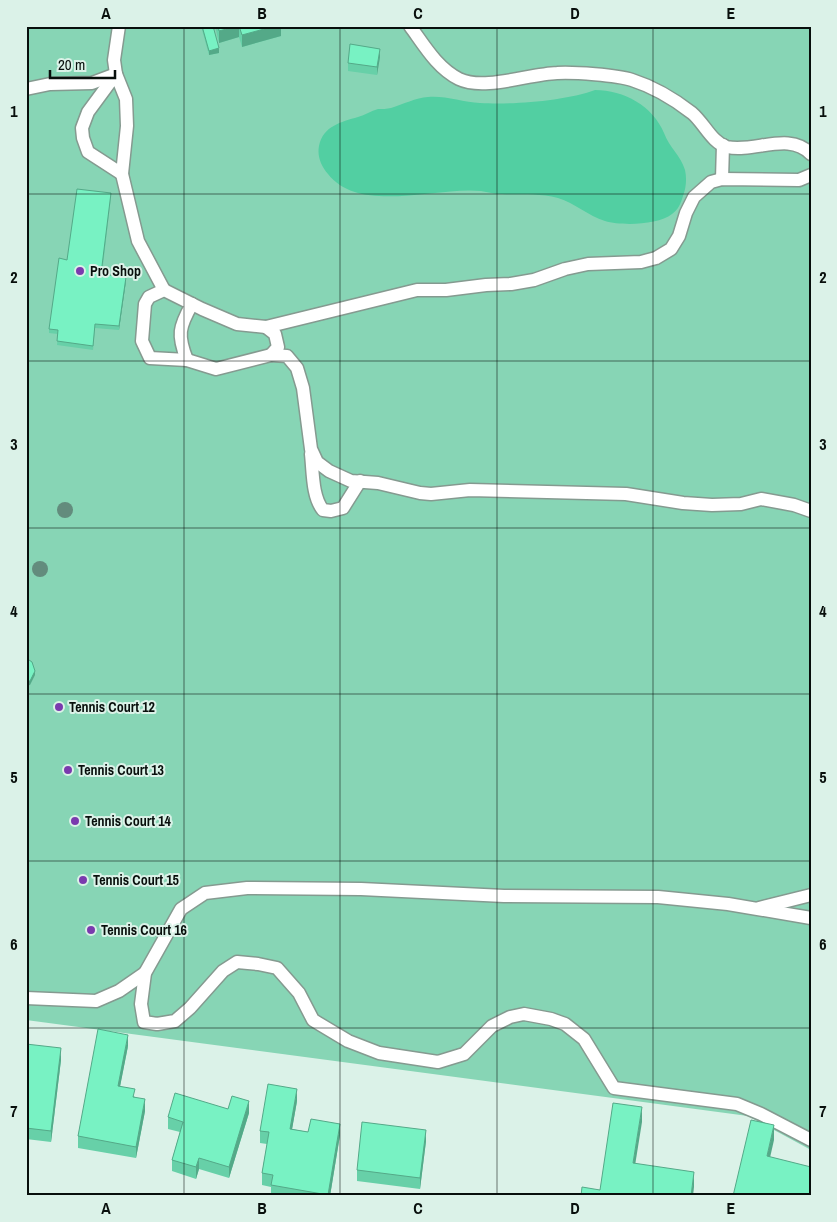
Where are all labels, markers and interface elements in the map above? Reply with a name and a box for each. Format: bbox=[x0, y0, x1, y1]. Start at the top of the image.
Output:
text: A bbox=[101, 2, 111, 24]
text: B bbox=[257, 2, 267, 24]
text: C bbox=[413, 2, 423, 24]
text: D bbox=[570, 2, 580, 24]
text: E bbox=[727, 2, 736, 24]
scale bar bbox=[50, 48, 115, 80]
text: 20 m bbox=[58, 54, 85, 75]
text: 1 bbox=[10, 100, 18, 122]
text: 1 bbox=[819, 100, 827, 122]
place label: Pro Shop bbox=[90, 262, 141, 280]
marker: Pro Shop bbox=[74, 265, 86, 277]
text: 2 bbox=[10, 266, 18, 288]
text: 2 bbox=[819, 266, 827, 288]
text: 3 bbox=[10, 433, 18, 455]
text: 3 bbox=[819, 433, 827, 455]
text: 4 bbox=[10, 600, 18, 622]
text: 4 bbox=[819, 600, 827, 622]
place label: Tennis Court 12 bbox=[69, 698, 155, 716]
marker: Tennis Court 12 bbox=[53, 701, 65, 713]
place label: Tennis Court 13 bbox=[78, 761, 164, 779]
marker: Tennis Court 13 bbox=[62, 764, 74, 776]
text: 5 bbox=[10, 766, 18, 788]
text: 5 bbox=[819, 766, 827, 788]
place label: Tennis Court 14 bbox=[85, 812, 172, 830]
marker: Tennis Court 14 bbox=[69, 815, 81, 827]
place label: Tennis Court 15 bbox=[93, 871, 180, 889]
marker: Tennis Court 15 bbox=[77, 874, 89, 886]
place label: Tennis Court 16 bbox=[101, 921, 187, 939]
marker: Tennis Court 16 bbox=[85, 924, 97, 936]
text: 6 bbox=[10, 933, 18, 955]
text: 6 bbox=[819, 933, 827, 955]
text: 7 bbox=[10, 1100, 18, 1122]
text: 7 bbox=[819, 1100, 827, 1122]
text: A bbox=[101, 1197, 111, 1219]
text: B bbox=[257, 1197, 267, 1219]
text: C bbox=[413, 1197, 423, 1219]
text: D bbox=[570, 1197, 580, 1219]
text: E bbox=[727, 1197, 736, 1219]

